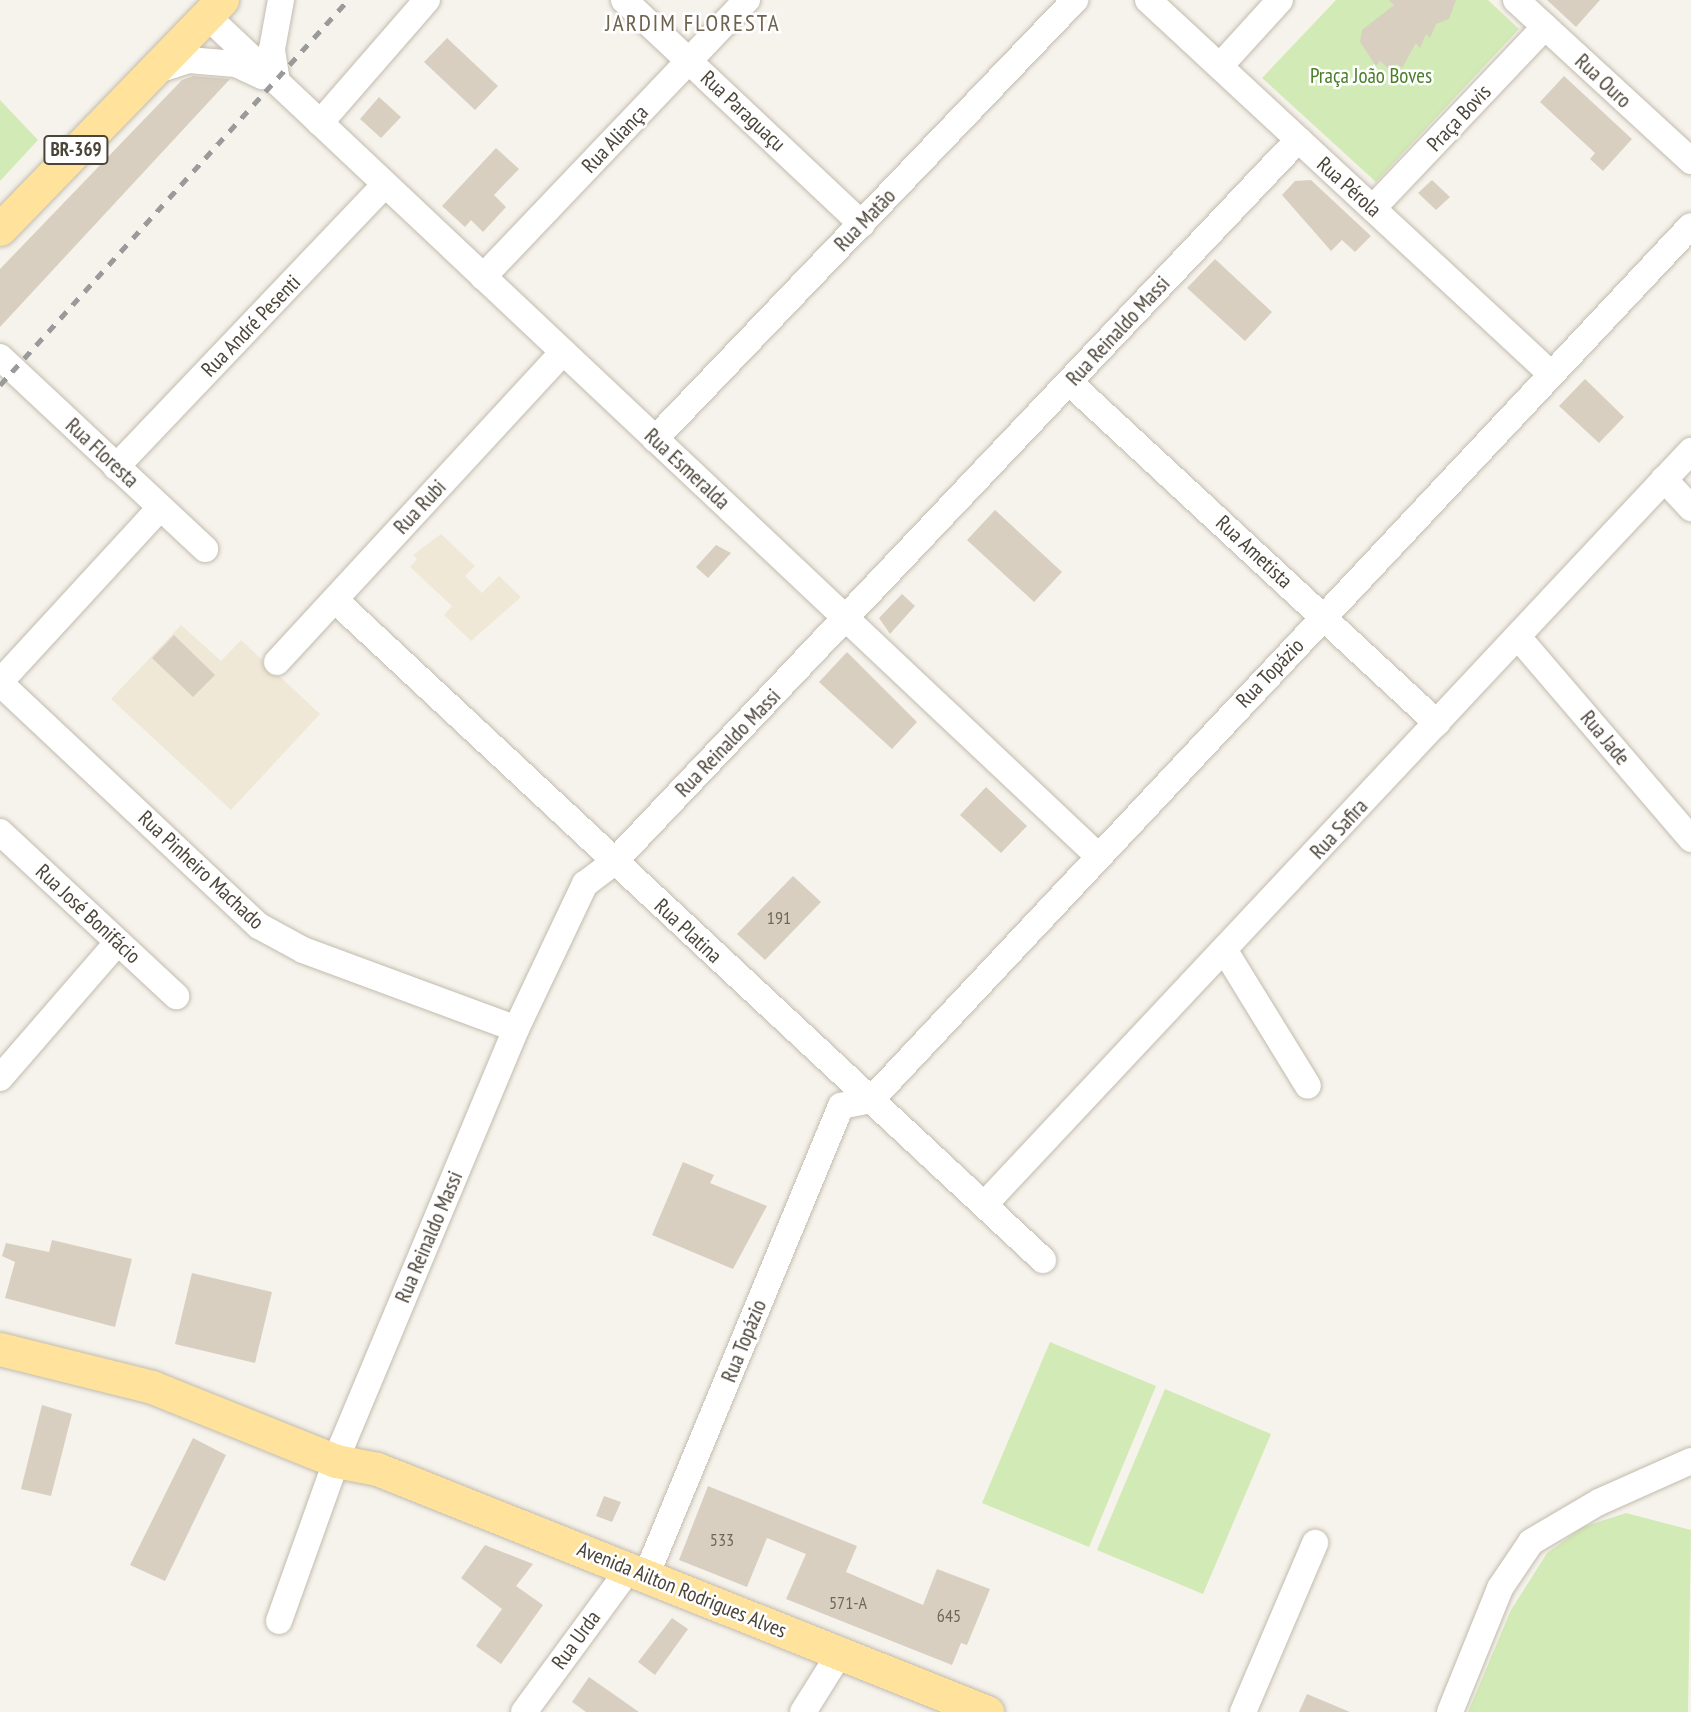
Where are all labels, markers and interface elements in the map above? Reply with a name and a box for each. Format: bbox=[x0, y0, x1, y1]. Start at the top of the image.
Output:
district label: JARDIM FLORESTA bbox=[607, 9, 779, 37]
street label: Rua Ouro bbox=[1570, 49, 1636, 113]
park label: Praça João Boves bbox=[1310, 63, 1432, 89]
street label: Rua Paraguaçu bbox=[695, 65, 791, 157]
street label: Praça Bovis bbox=[1422, 79, 1496, 157]
street label: Rua Aliança bbox=[576, 100, 654, 178]
road number: BR-369 bbox=[43, 134, 109, 166]
street label: Rua Pérola bbox=[1312, 152, 1386, 222]
street label: Rua Matão bbox=[829, 184, 901, 256]
street label: Rua André Pesenti bbox=[196, 270, 306, 382]
street label: Rua Reinaldo Massi bbox=[1061, 271, 1175, 391]
street label: Rua Floresta bbox=[60, 413, 144, 493]
street label: Rua Esmeralda bbox=[639, 423, 735, 515]
street label: Rua Rubi bbox=[389, 475, 451, 539]
street label: Rua Ametista bbox=[1210, 510, 1298, 594]
street label: Rua Topázio bbox=[1231, 633, 1309, 713]
street label: Rua Reinaldo Massi bbox=[670, 684, 786, 802]
street label: Rua Jade bbox=[1575, 706, 1635, 770]
street label: Rua Safira bbox=[1305, 794, 1373, 864]
street label: Rua Pinheiro Machado bbox=[133, 806, 269, 934]
street label: Rua José Bonifácio bbox=[30, 859, 146, 969]
street label: Rua Platina bbox=[649, 894, 727, 968]
house number: 191 bbox=[767, 907, 791, 929]
street label: Rua Reinaldo Massi bbox=[390, 1168, 468, 1306]
street label: Rua Topázio bbox=[716, 1296, 772, 1386]
house number: 533 bbox=[710, 1529, 734, 1551]
street label: Avenida Ailton Rodrigues Alves bbox=[573, 1536, 791, 1644]
house number: 571-A bbox=[829, 1592, 867, 1614]
house number: 645 bbox=[937, 1605, 961, 1627]
street label: Rua Urda bbox=[546, 1606, 606, 1674]

